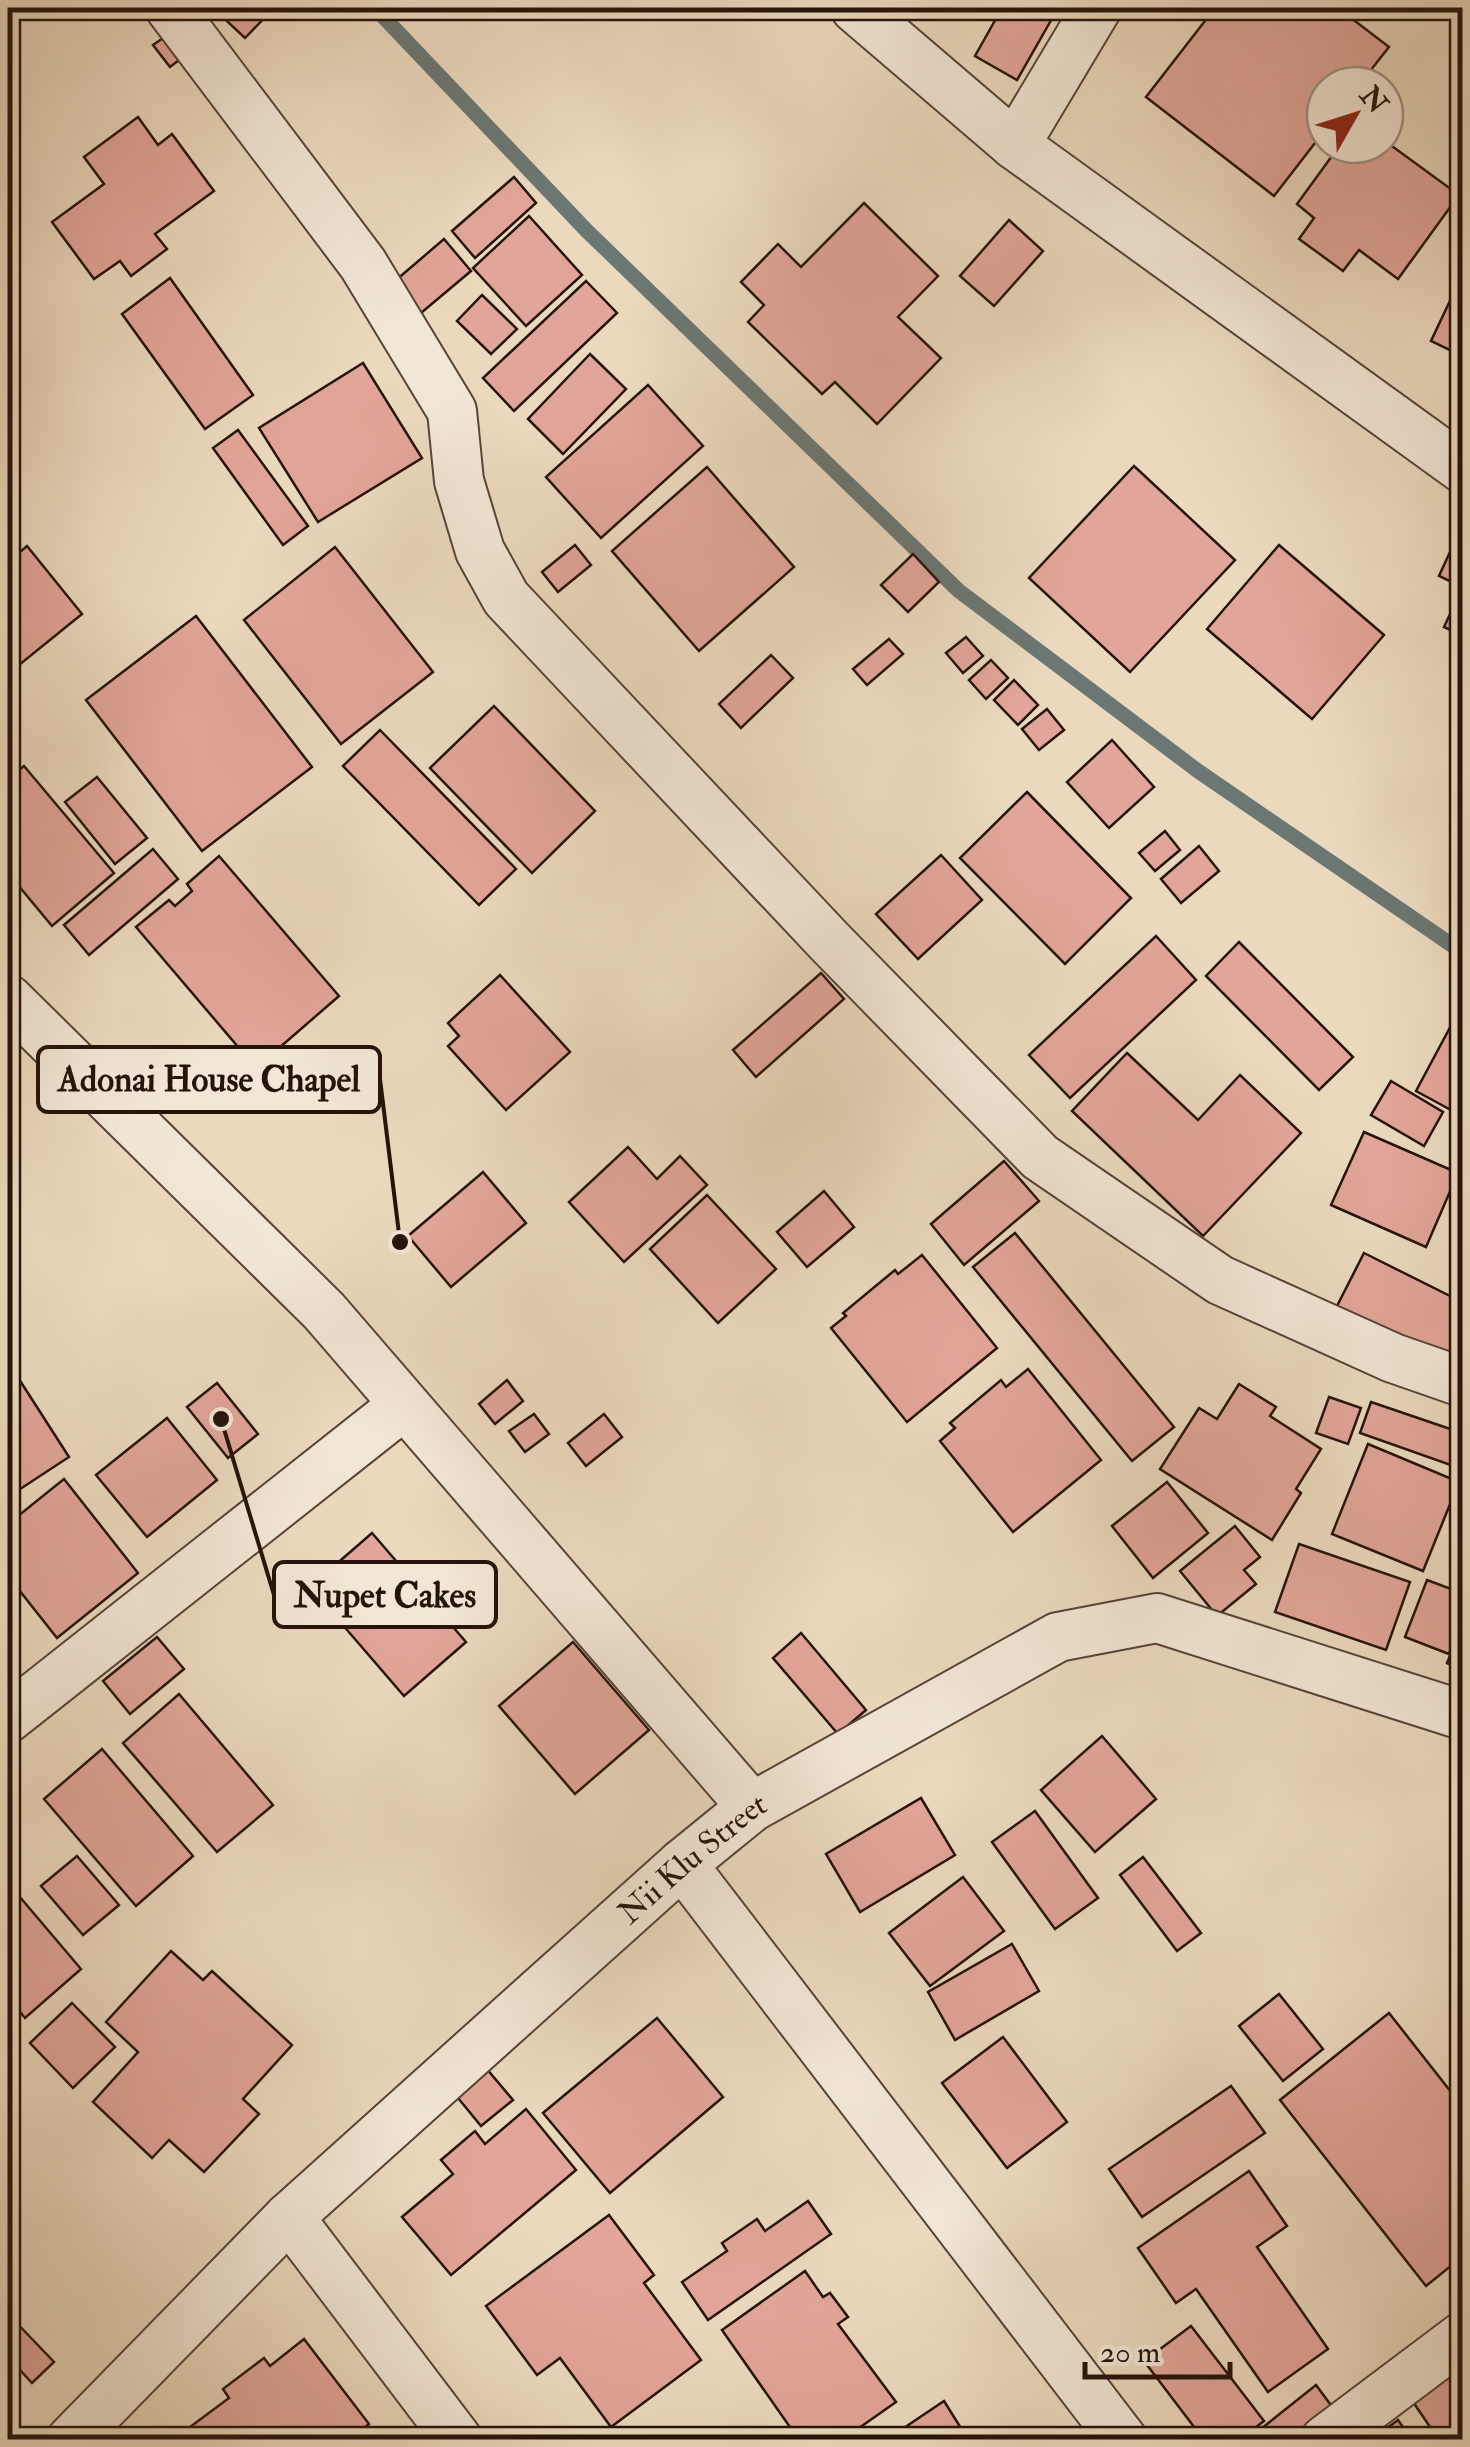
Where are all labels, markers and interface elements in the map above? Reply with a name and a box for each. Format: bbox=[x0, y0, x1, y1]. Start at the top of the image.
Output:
north arrow bbox=[1305, 65, 1405, 165]
text: N bbox=[1351, 79, 1395, 122]
callout: Adonai House Chapel bbox=[38, 1047, 380, 1112]
text: Adonai House Chapel bbox=[56, 1058, 361, 1102]
callout: Nupet Cakes bbox=[274, 1562, 496, 1627]
text: Nupet Cakes bbox=[293, 1574, 476, 1618]
street label: Nii Klu Street bbox=[610, 1784, 774, 1933]
scale bar bbox=[1085, 2317, 1230, 2379]
text: 20 m bbox=[1100, 2334, 1160, 2371]

